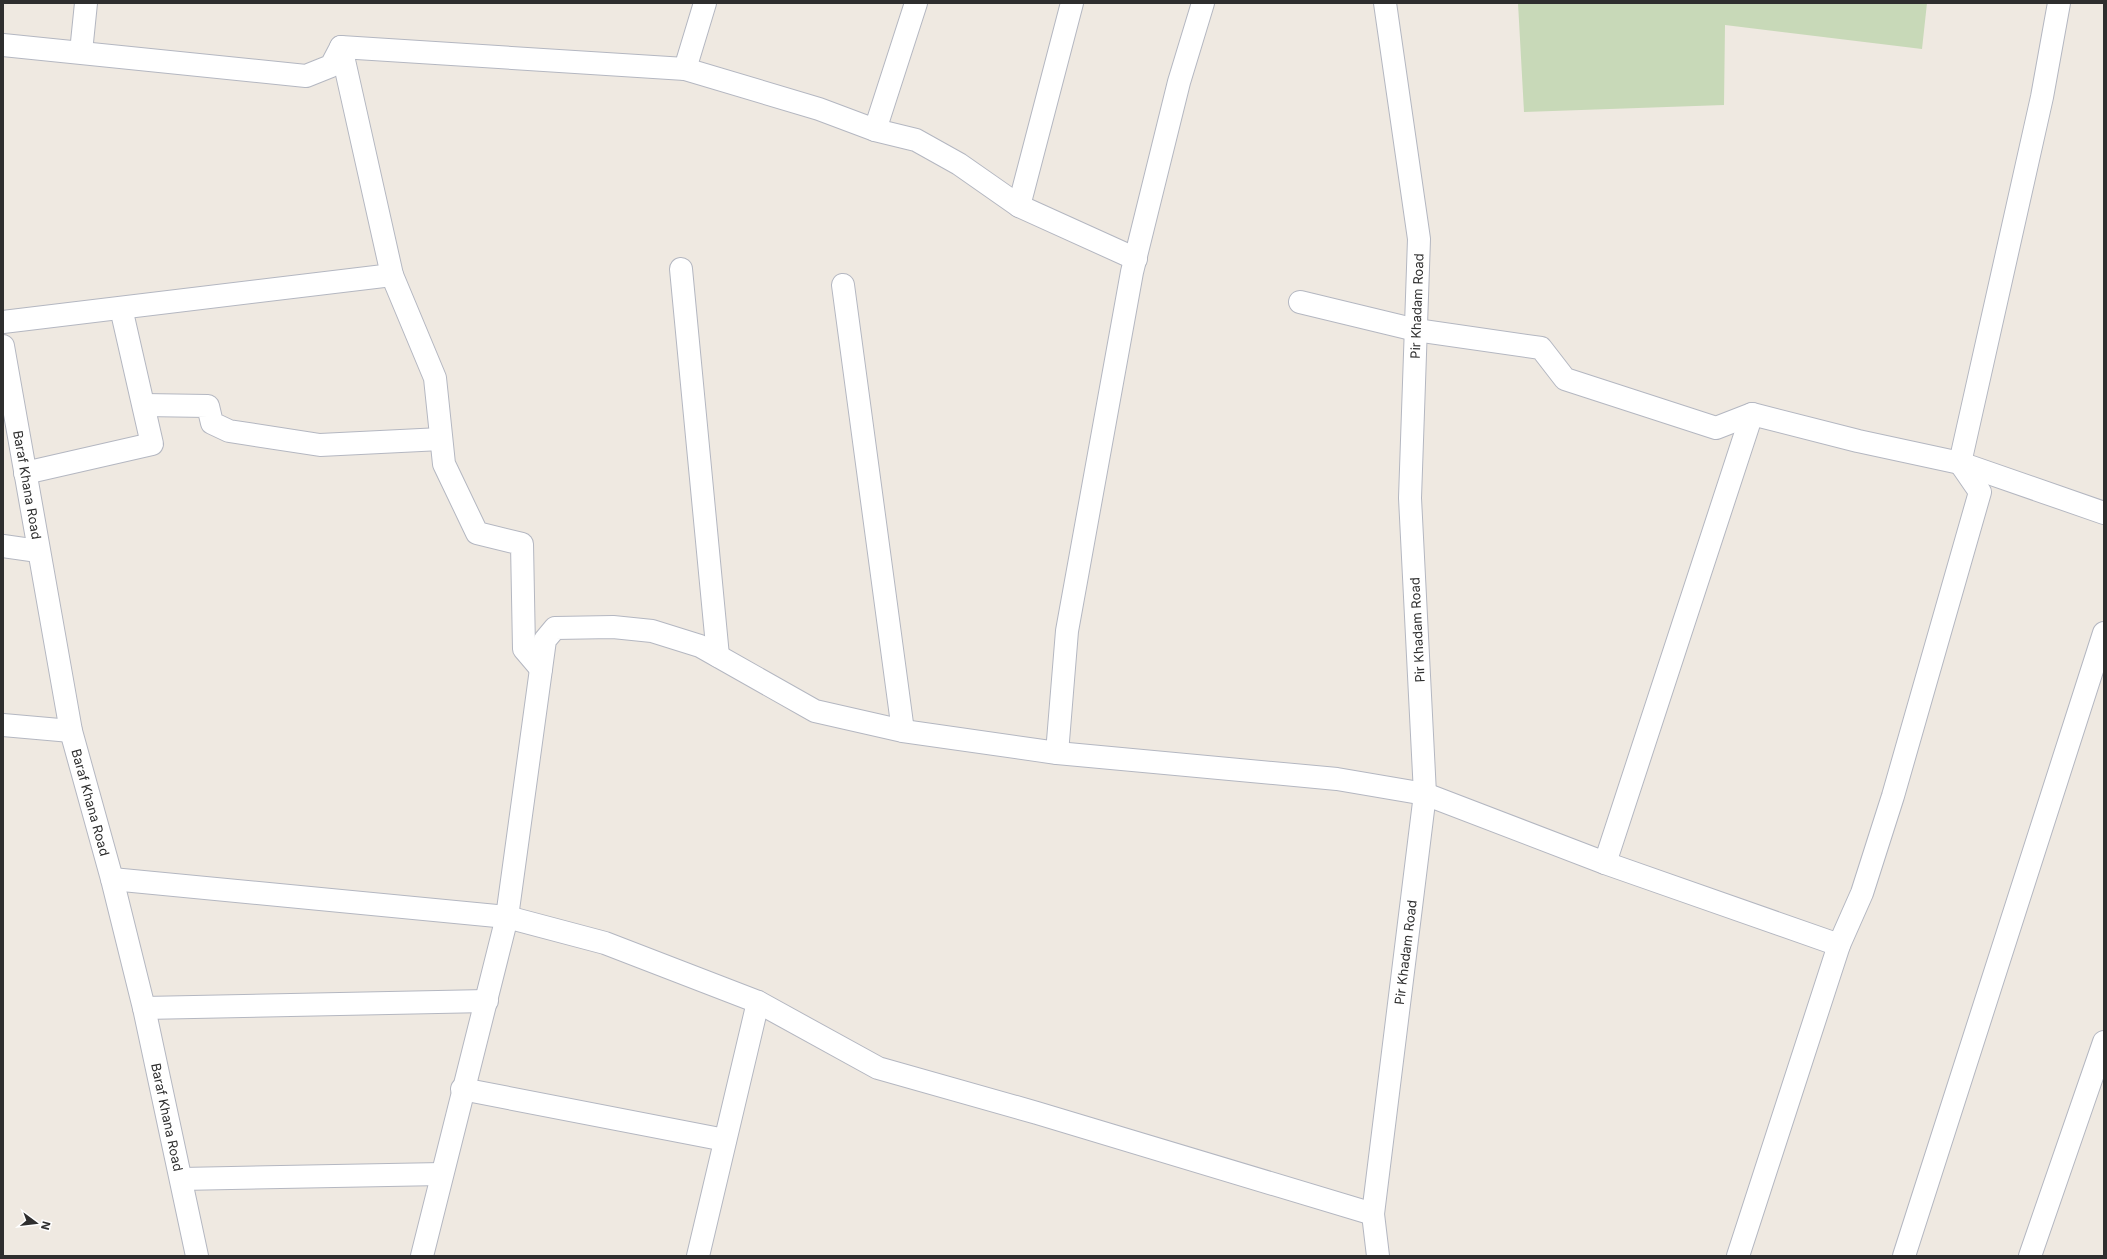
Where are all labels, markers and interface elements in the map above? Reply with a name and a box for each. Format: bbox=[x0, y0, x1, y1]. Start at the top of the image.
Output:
street label: Pir Khadam Road bbox=[1407, 253, 1426, 359]
street label: Baraf Khana Road bbox=[10, 429, 45, 541]
street label: Pir Khadam Road bbox=[1406, 577, 1428, 683]
street label: Baraf Khana Road bbox=[68, 747, 113, 858]
street label: Pir Khadam Road bbox=[1391, 899, 1420, 1006]
street label: Baraf Khana Road bbox=[148, 1061, 187, 1173]
north arrow bbox=[16, 1203, 56, 1243]
text: N bbox=[38, 1220, 54, 1231]

